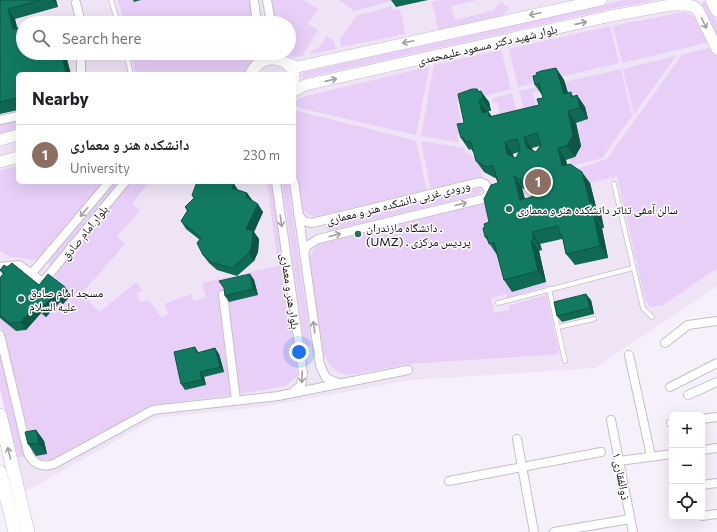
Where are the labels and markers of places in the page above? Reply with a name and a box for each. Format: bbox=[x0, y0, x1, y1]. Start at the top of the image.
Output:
pin: 1 bbox=[525, 167, 551, 197]
place label: سالن آمفی تئاتر دانشکده هنر و معماری bbox=[517, 202, 678, 217]
marker: سالن آمفی تئاتر دانشکده هنر و معماری bbox=[504, 204, 514, 214]
place label: دانشگاه مازندران . (UMZ) . پردیس مرکزی bbox=[366, 220, 471, 249]
marker: دانشگاه مازندران . (UMZ) . پردیس مرکزی bbox=[353, 229, 363, 239]
place label: مسجد امام صادق علیه السلام bbox=[29, 285, 103, 315]
marker: مسجد امام صادق علیه السلام bbox=[16, 294, 26, 304]

